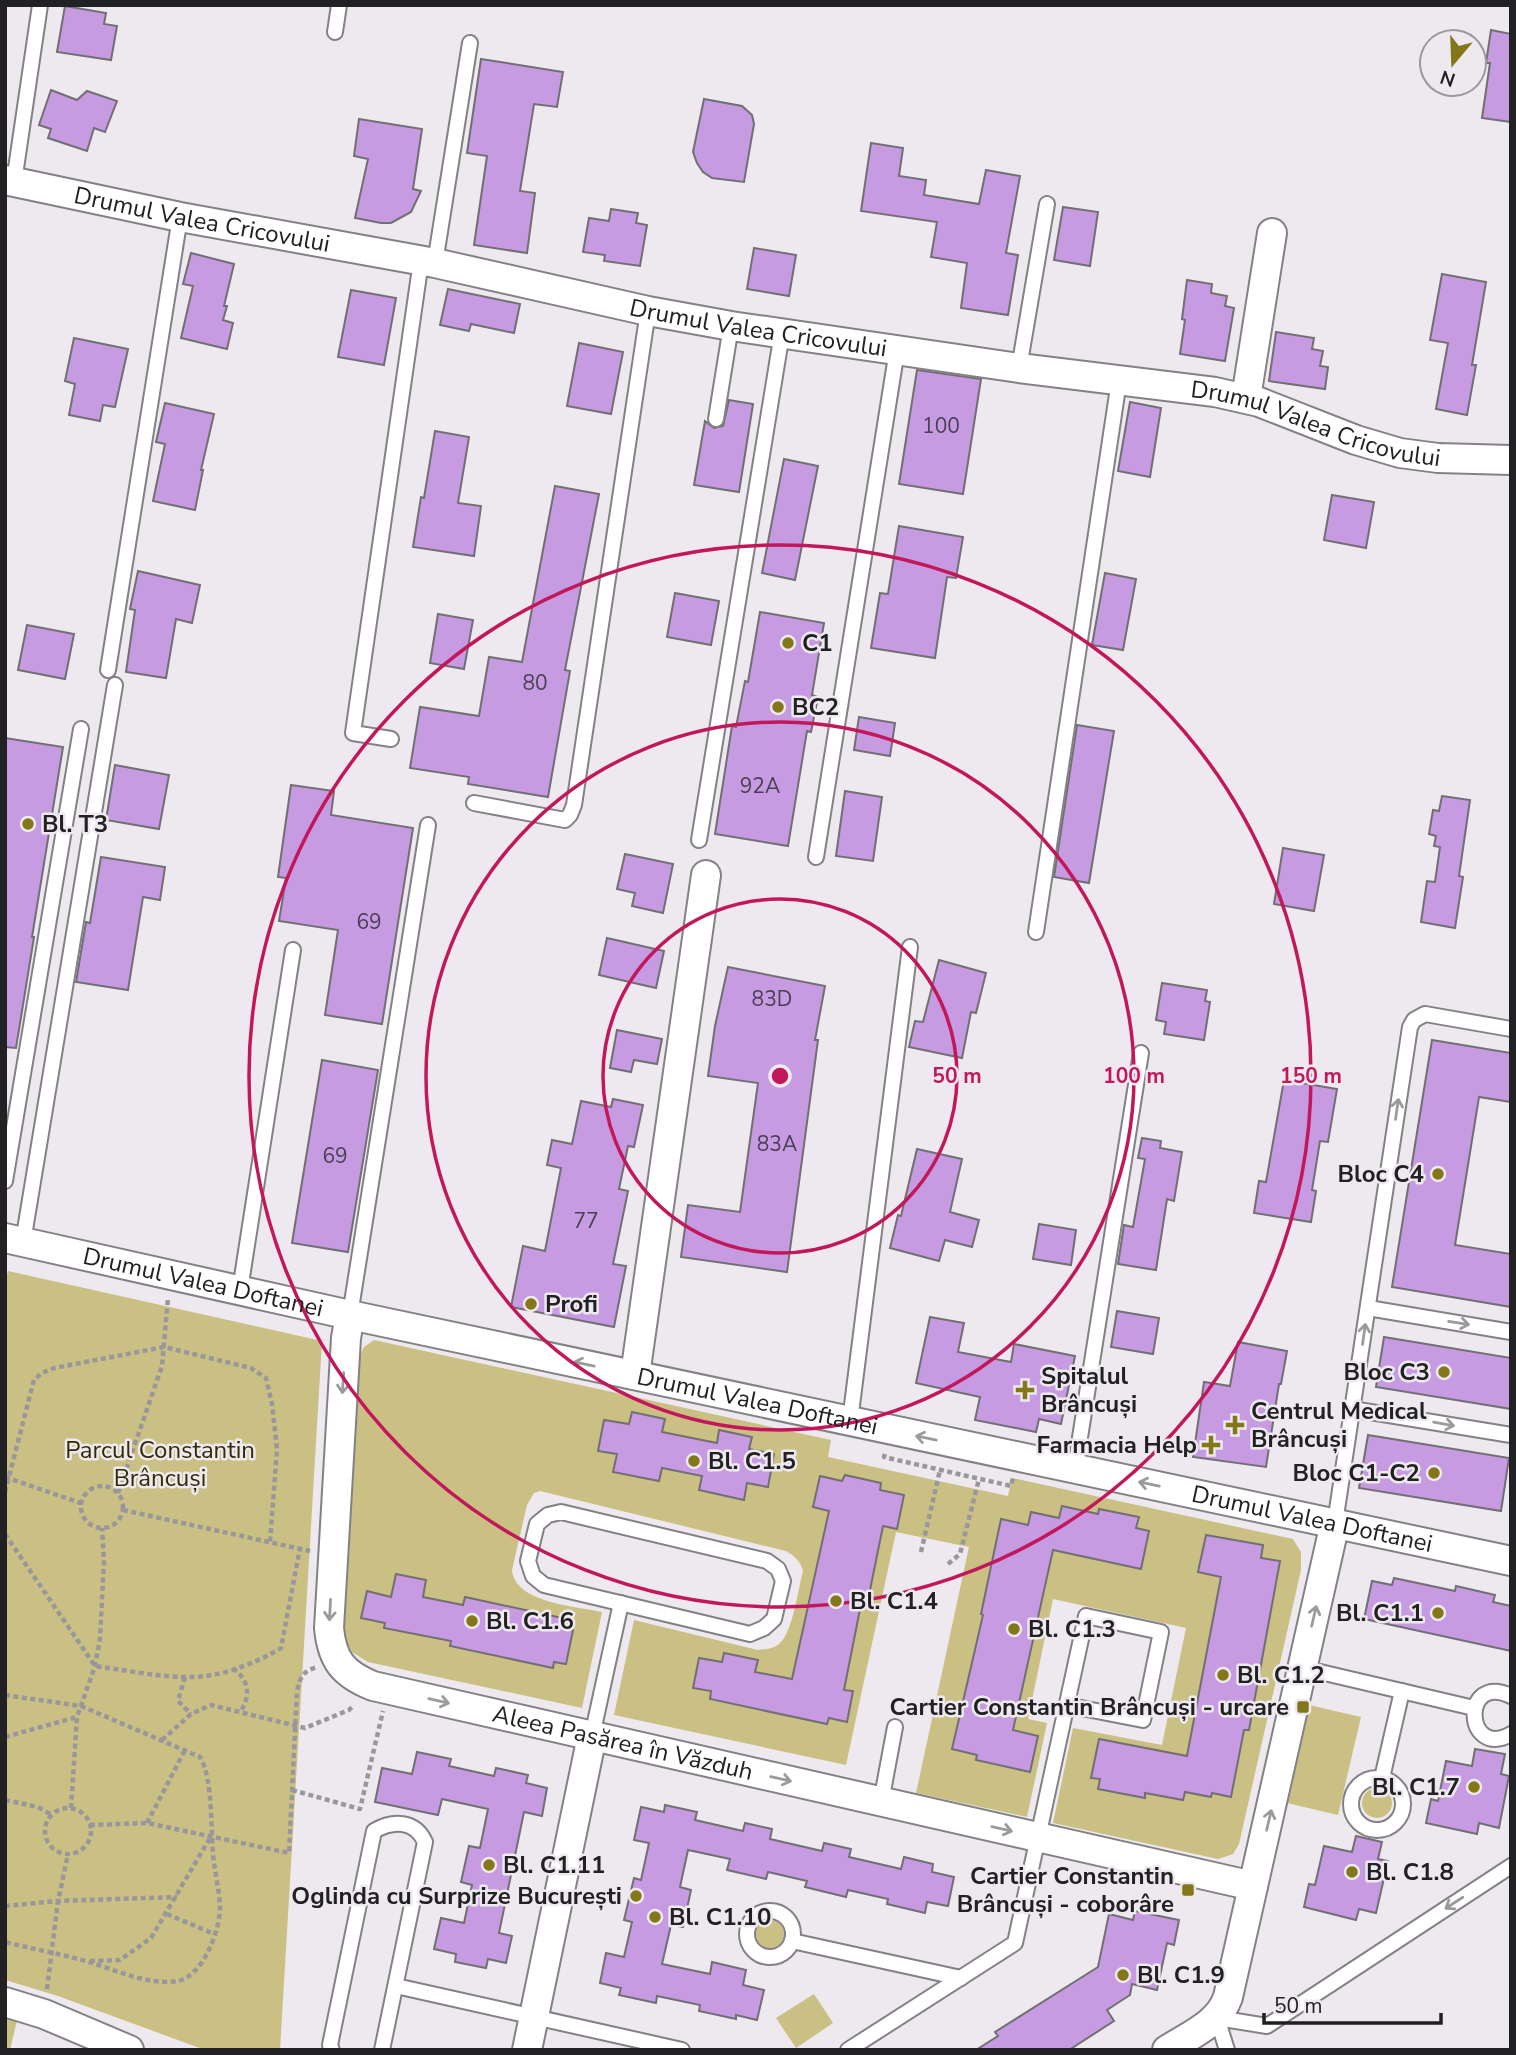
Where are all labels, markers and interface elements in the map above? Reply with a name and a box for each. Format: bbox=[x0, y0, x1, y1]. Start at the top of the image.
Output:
north arrow bbox=[1418, 28, 1488, 98]
text: N bbox=[1437, 64, 1459, 93]
street label: Drumul Valea Cricovului bbox=[71, 179, 333, 260]
street label: Drumul Valea Cricovului bbox=[627, 291, 889, 365]
street label: Drumul Valea Cricovului bbox=[1189, 373, 1442, 474]
house number: 100 bbox=[922, 412, 960, 440]
place label: C1 bbox=[802, 627, 833, 659]
marker: C1 bbox=[780, 635, 796, 651]
house number: 80 bbox=[522, 669, 548, 697]
place label: BC2 bbox=[792, 691, 839, 723]
marker: BC2 bbox=[770, 699, 786, 715]
house number: 92A bbox=[740, 772, 780, 800]
place label: Bl. T3 bbox=[42, 808, 108, 840]
marker: Bl. T3 bbox=[20, 816, 36, 832]
house number: 69 bbox=[356, 908, 382, 936]
house number: 83D bbox=[752, 985, 792, 1013]
text: 50 m bbox=[932, 1062, 982, 1090]
text: 100 m bbox=[1103, 1062, 1165, 1090]
text: 150 m bbox=[1280, 1062, 1342, 1090]
centre of rings bbox=[768, 1064, 792, 1088]
one-way arrow bbox=[1391, 1098, 1404, 1121]
house number: 83A bbox=[757, 1130, 797, 1158]
house number: 69 bbox=[322, 1142, 348, 1170]
place label: Bloc C4 bbox=[1338, 1158, 1424, 1190]
marker: Bloc C4 bbox=[1430, 1166, 1446, 1182]
house number: 77 bbox=[573, 1207, 599, 1235]
street label: Drumul Valea Doftanei bbox=[80, 1240, 326, 1325]
place label: Profi bbox=[545, 1288, 598, 1320]
marker: Profi bbox=[523, 1296, 539, 1312]
one-way arrow bbox=[1447, 1317, 1470, 1330]
one-way arrow bbox=[1357, 1323, 1370, 1346]
place label: Bloc C3 bbox=[1344, 1356, 1430, 1388]
one-way arrow bbox=[573, 1357, 596, 1371]
street label: Drumul Valea Doftanei bbox=[634, 1360, 881, 1442]
place label: Spitalul Brâncuși bbox=[1041, 1360, 1137, 1420]
marker: Bloc C3 bbox=[1436, 1364, 1452, 1380]
one-way arrow bbox=[336, 1371, 349, 1393]
marker: Spitalul Brâncuși bbox=[1015, 1380, 1035, 1400]
place label: Centrul Medical Brâncuși bbox=[1251, 1395, 1427, 1455]
marker: Centrul Medical Brâncuși bbox=[1225, 1415, 1245, 1435]
one-way arrow bbox=[1432, 1418, 1455, 1431]
place label: Farmacia Help bbox=[1037, 1429, 1197, 1461]
one-way arrow bbox=[915, 1430, 938, 1444]
park label: Parcul Constantin Brâncuși bbox=[65, 1434, 255, 1494]
marker: Farmacia Help bbox=[1203, 1437, 1219, 1453]
place label: Bl. C1.5 bbox=[708, 1445, 796, 1477]
marker: Bl. C1.5 bbox=[686, 1453, 702, 1469]
place label: Bloc C1-C2 bbox=[1293, 1457, 1420, 1489]
marker: Bloc C1-C2 bbox=[1426, 1465, 1442, 1481]
one-way arrow bbox=[1138, 1477, 1161, 1490]
street label: Drumul Valea Doftanei bbox=[1189, 1478, 1435, 1560]
place label: Bl. C1.4 bbox=[850, 1585, 938, 1617]
marker: Bl. C1.4 bbox=[828, 1593, 844, 1609]
place label: Bl. C1.1 bbox=[1336, 1597, 1424, 1629]
one-way arrow bbox=[323, 1598, 336, 1621]
place label: Bl. C1.6 bbox=[486, 1605, 574, 1637]
one-way arrow bbox=[1308, 1605, 1322, 1628]
marker: Bl. C1.1 bbox=[1430, 1605, 1446, 1621]
marker: Bl. C1.6 bbox=[464, 1613, 480, 1629]
place label: Bl. C1.3 bbox=[1028, 1613, 1116, 1645]
marker: Bl. C1.3 bbox=[1006, 1621, 1022, 1637]
place label: Bl. C1.2 bbox=[1237, 1659, 1325, 1691]
marker: Bl. C1.2 bbox=[1215, 1667, 1231, 1683]
place label: Cartier Constantin Brâncuși - urcare bbox=[889, 1691, 1289, 1723]
one-way arrow bbox=[427, 1695, 450, 1708]
street label: Aleea Pasărea în Văzduh bbox=[490, 1698, 756, 1788]
marker: Cartier Constantin Brâncuși - urcare bbox=[1295, 1699, 1311, 1715]
place label: Bl. C1.7 bbox=[1372, 1771, 1460, 1803]
one-way arrow bbox=[769, 1773, 792, 1786]
marker: Bl. C1.7 bbox=[1466, 1779, 1482, 1795]
one-way arrow bbox=[1262, 1809, 1276, 1832]
one-way arrow bbox=[991, 1824, 1013, 1837]
place label: Bl. C1.11 bbox=[503, 1849, 605, 1881]
place label: Bl. C1.8 bbox=[1366, 1856, 1454, 1888]
marker: Bl. C1.11 bbox=[481, 1857, 497, 1873]
place label: Cartier Constantin Brâncuși - coborâre bbox=[957, 1860, 1174, 1920]
marker: Bl. C1.8 bbox=[1344, 1864, 1360, 1880]
place label: Oglinda cu Surprize București bbox=[291, 1880, 622, 1912]
marker: Cartier Constantin Brâncuși - coborâre bbox=[1180, 1882, 1196, 1898]
marker: Oglinda cu Surprize București bbox=[628, 1888, 644, 1904]
one-way arrow bbox=[1445, 1896, 1464, 1911]
place label: Bl. C1.10 bbox=[669, 1901, 771, 1933]
marker: Bl. C1.10 bbox=[647, 1909, 663, 1925]
place label: Bl. C1.9 bbox=[1137, 1959, 1225, 1991]
marker: Bl. C1.9 bbox=[1115, 1967, 1131, 1983]
scale bar bbox=[1264, 1982, 1441, 2026]
text: 50 m bbox=[1274, 1992, 1323, 2020]

